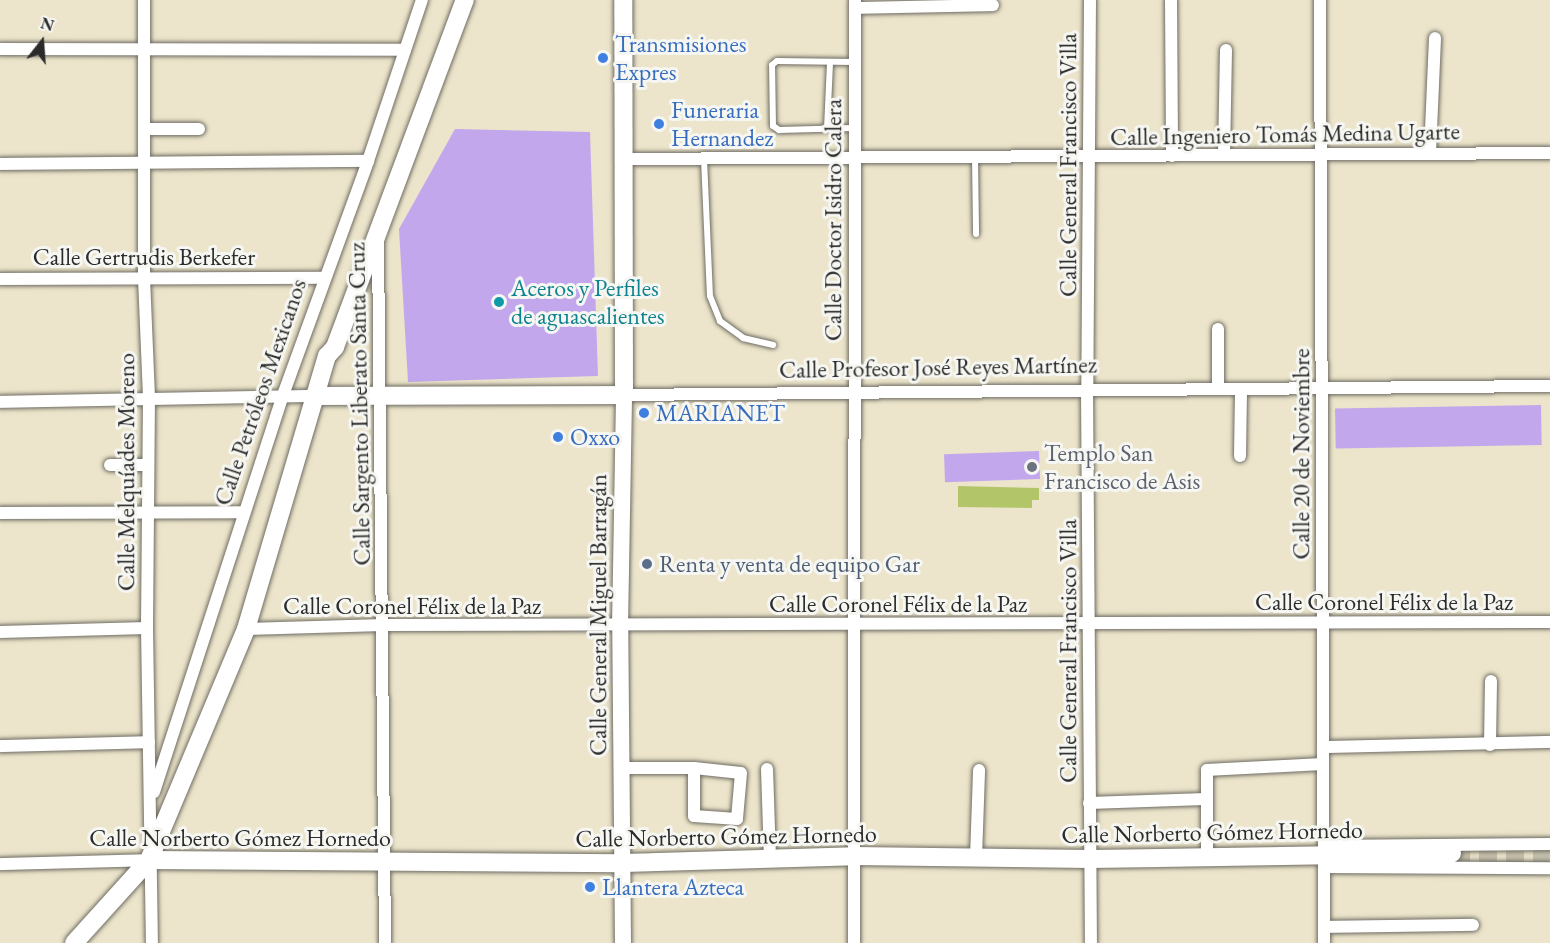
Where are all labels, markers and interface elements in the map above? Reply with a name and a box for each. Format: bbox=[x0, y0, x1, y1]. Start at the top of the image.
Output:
north arrow bbox=[12, 12, 72, 72]
text: N bbox=[38, 12, 57, 36]
place label: Transmisiones Expres bbox=[615, 30, 747, 86]
street label: Calle General Francisco Villa bbox=[1054, 33, 1082, 297]
marker: Transmisiones Expres bbox=[596, 51, 610, 65]
place label: Funeraria Hernandez bbox=[671, 96, 773, 152]
street label: Calle Doctor Isidro Calera bbox=[819, 99, 847, 341]
marker: Funeraria Hernandez bbox=[652, 117, 666, 131]
street label: Calle Ingeniero Tomás Medina Ugarte bbox=[1110, 117, 1460, 151]
street label: Calle Sargento Liberato Santa Cruz bbox=[342, 242, 376, 566]
street label: Calle Gertrudis Berkefer bbox=[33, 243, 255, 271]
place label: Aceros y Perfiles de aguascalientes bbox=[511, 274, 665, 330]
street label: Calle Petróleos Mexicanos bbox=[208, 275, 312, 509]
marker: Aceros y Perfiles de aguascalientes bbox=[492, 295, 506, 309]
street label: Calle 20 de Noviembre bbox=[1287, 348, 1315, 560]
street label: Calle Profesor José Reyes Martínez bbox=[779, 350, 1097, 384]
street label: Calle Melquíades Moreno bbox=[112, 353, 140, 591]
place label: MARIANET bbox=[656, 399, 785, 427]
marker: MARIANET bbox=[637, 406, 651, 420]
place label: Oxxo bbox=[570, 423, 620, 451]
marker: Oxxo bbox=[551, 430, 565, 444]
place label: Templo San Francisco de Asis bbox=[1044, 439, 1200, 495]
marker: Templo San Francisco de Asis bbox=[1025, 460, 1039, 474]
street label: Calle General Miguel Barragán bbox=[584, 474, 612, 756]
street label: Calle General Francisco Villa bbox=[1054, 519, 1082, 783]
place label: Renta y venta de equipo Gar bbox=[659, 550, 920, 578]
marker: Renta y venta de equipo Gar bbox=[640, 557, 654, 571]
street label: Calle Coronel Félix de la Paz bbox=[1255, 588, 1513, 616]
street label: Calle Coronel Félix de la Paz bbox=[769, 590, 1027, 618]
street label: Calle Coronel Félix de la Paz bbox=[283, 592, 541, 620]
street label: Calle Norberto Gómez Hornedo bbox=[1061, 815, 1363, 849]
street label: Calle Norberto Gómez Hornedo bbox=[575, 819, 877, 853]
street label: Calle Norberto Gómez Hornedo bbox=[89, 824, 391, 852]
place label: Llantera Azteca bbox=[602, 873, 744, 901]
marker: Llantera Azteca bbox=[583, 880, 597, 894]

